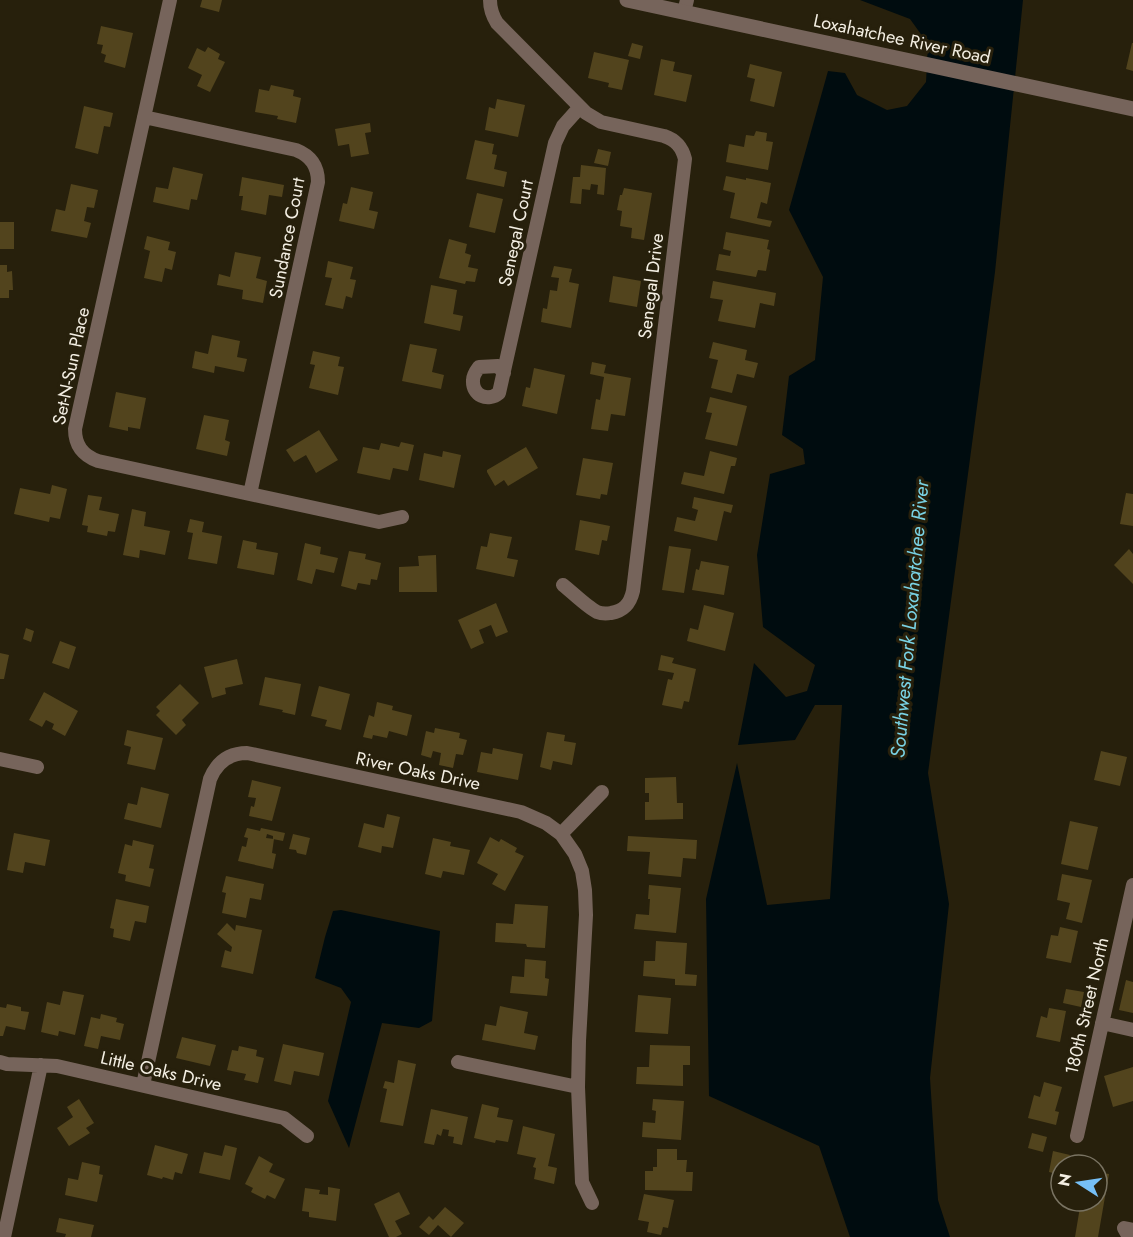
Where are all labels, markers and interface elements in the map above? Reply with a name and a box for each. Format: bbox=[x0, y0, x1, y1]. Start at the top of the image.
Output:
street label: Loxahatchee River Road bbox=[811, 8, 993, 70]
street label: Sundance Court bbox=[263, 175, 312, 301]
street label: Senegal Court bbox=[492, 177, 540, 289]
street label: Senegal Drive bbox=[632, 232, 670, 340]
street label: Set-N-Sun Place bbox=[46, 305, 96, 427]
water label: Southwest Fork Loxahatchee River bbox=[883, 477, 937, 759]
street label: River Oaks Drive bbox=[353, 745, 483, 797]
street label: 180th Street North bbox=[1059, 935, 1115, 1077]
street label: Little Oaks Drive bbox=[98, 1044, 224, 1098]
north arrow bbox=[1049, 1153, 1109, 1213]
text: N bbox=[1052, 1171, 1077, 1189]

